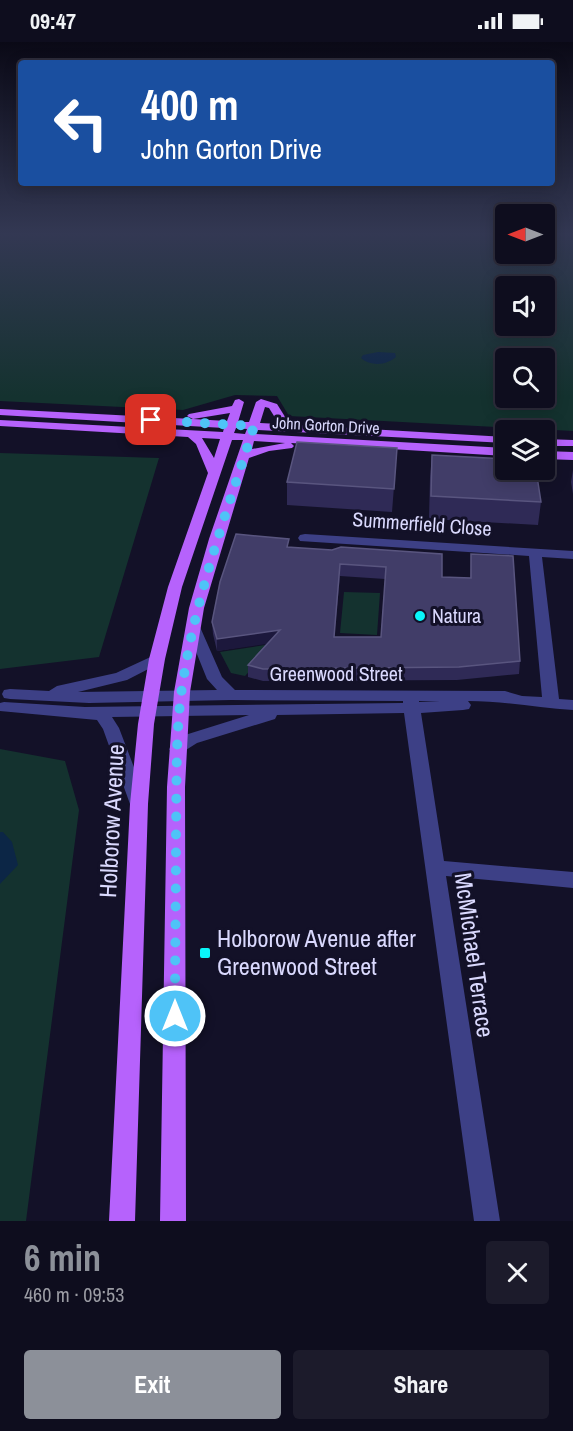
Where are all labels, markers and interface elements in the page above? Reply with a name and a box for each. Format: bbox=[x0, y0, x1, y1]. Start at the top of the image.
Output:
text: 09:47 bbox=[30, 6, 76, 36]
text: 400 m bbox=[141, 77, 239, 133]
icon: left bbox=[42, 84, 120, 162]
text: John Gorton Drive bbox=[141, 131, 322, 167]
north arrow bbox=[495, 204, 555, 264]
map controls bbox=[495, 204, 555, 480]
button: sound bbox=[495, 276, 555, 336]
button: search bbox=[495, 348, 555, 408]
pin bbox=[125, 394, 176, 445]
icon: arrive bbox=[134, 403, 167, 436]
street label: John Gorton Drive bbox=[272, 411, 380, 439]
button: layers bbox=[495, 420, 555, 480]
street label: Summerfield Close bbox=[352, 505, 493, 542]
place label: Natura bbox=[432, 602, 481, 629]
marker: Natura bbox=[413, 609, 427, 623]
street label: Greenwood Street bbox=[269, 660, 403, 687]
street label: Holborow Avenue bbox=[91, 743, 131, 899]
street label: McMichael Terrace bbox=[448, 870, 502, 1039]
place label: Holborow Avenue after Greenwood Street bbox=[217, 922, 416, 982]
marker: Holborow Avenue after Greenwood Street bbox=[198, 946, 212, 960]
position arrow bbox=[143, 984, 207, 1048]
text: 6 min bbox=[24, 1234, 101, 1282]
button: close bbox=[486, 1241, 549, 1304]
text: 460 m · 09:53 bbox=[24, 1281, 124, 1308]
button: Exit bbox=[24, 1350, 281, 1419]
button: Share bbox=[293, 1350, 549, 1419]

